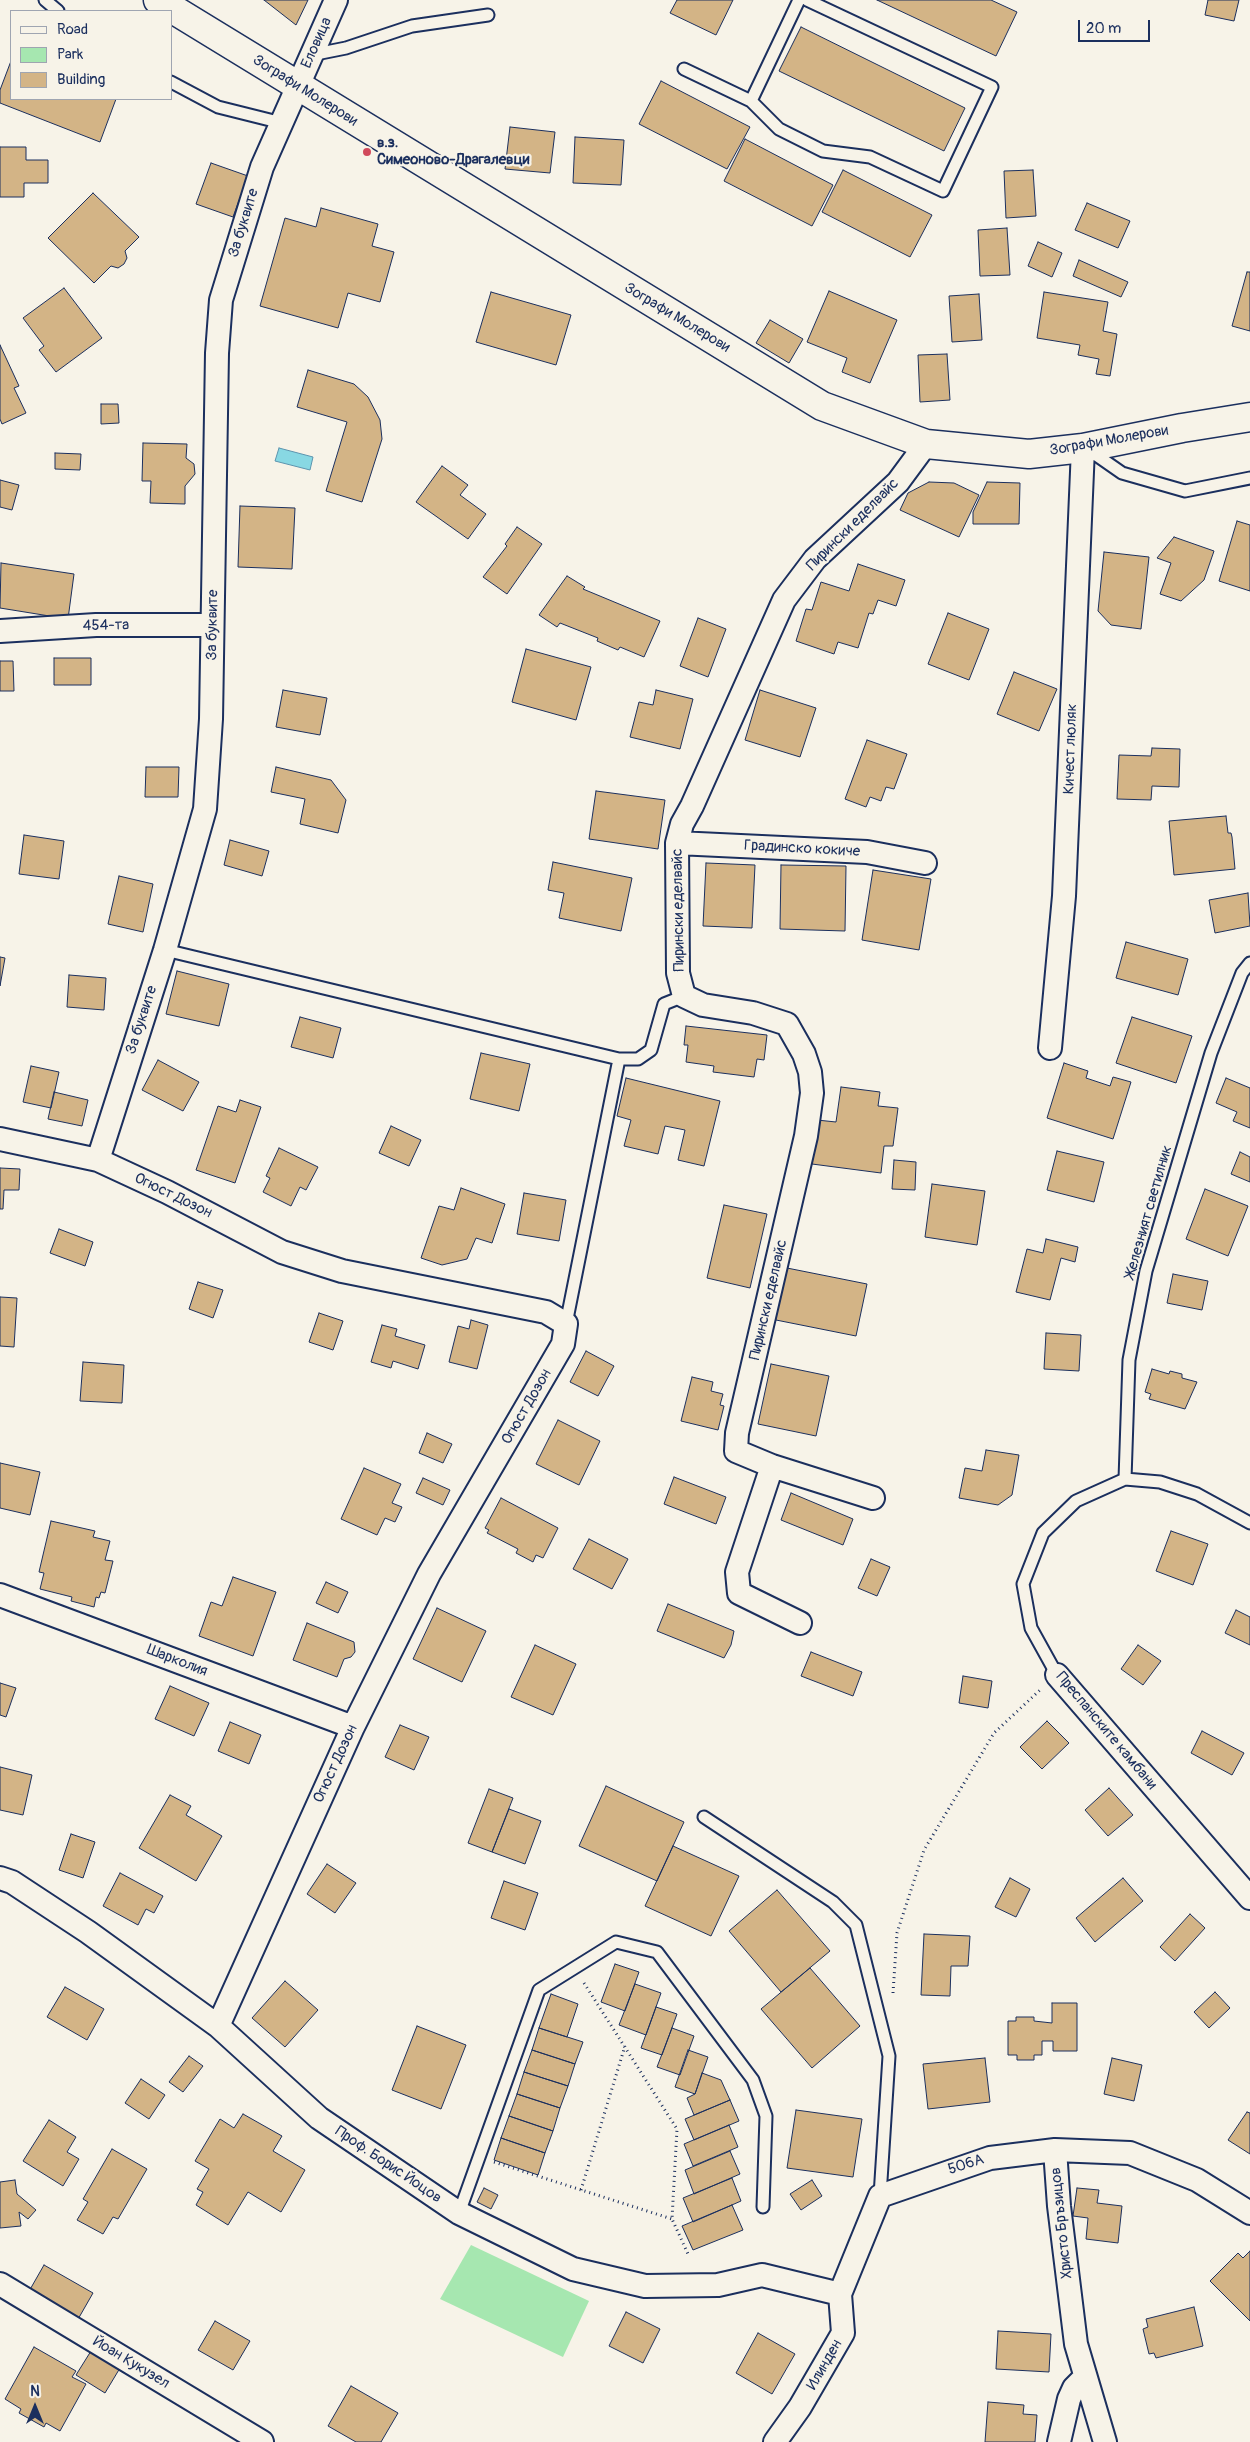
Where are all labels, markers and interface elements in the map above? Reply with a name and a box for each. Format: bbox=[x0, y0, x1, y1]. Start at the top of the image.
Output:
legend bbox=[10, 10, 172, 100]
scale bar bbox=[1080, 10, 1152, 42]
street label: Еловица bbox=[298, 15, 336, 71]
text: 20 m bbox=[1086, 19, 1121, 38]
text: Road bbox=[57, 20, 88, 39]
text: Park bbox=[57, 45, 83, 64]
street label: Зографи Молерови bbox=[249, 52, 361, 130]
text: Building bbox=[57, 70, 105, 89]
place label: в.з. Симеоново-Драгалевци bbox=[377, 134, 530, 169]
marker: в.з. Симеоново-Драгалевци bbox=[361, 146, 373, 158]
street label: За буквите bbox=[225, 186, 263, 260]
street label: Зографи Молерови bbox=[621, 279, 733, 357]
street label: Зографи Молерови bbox=[1048, 422, 1170, 460]
street label: Пирински еделвайс bbox=[803, 475, 903, 575]
street label: За буквите bbox=[203, 589, 223, 661]
street label: 454-та bbox=[83, 617, 129, 635]
street label: Кичест люляк bbox=[1060, 703, 1082, 795]
street label: Градинско кокиче bbox=[743, 837, 861, 861]
street label: Пирински еделвайс bbox=[669, 848, 689, 972]
street label: За буквите bbox=[122, 983, 162, 1057]
street label: Железният светилник bbox=[1121, 1144, 1177, 1280]
street label: Огюст Дозон bbox=[131, 1169, 215, 1223]
street label: Пирински еделвайс bbox=[746, 1238, 792, 1362]
street label: Огюст Дозон bbox=[498, 1366, 556, 1448]
street label: Шарколия bbox=[144, 1641, 210, 1681]
street label: Преспанските камбани bbox=[1052, 1669, 1160, 1793]
street label: Огюст Дозон bbox=[310, 1722, 362, 1806]
street label: Проф. Борис Йоцов bbox=[331, 2123, 445, 2207]
street label: 506А bbox=[946, 2151, 986, 2179]
street label: Христо Бръзицов bbox=[1047, 2166, 1077, 2280]
street label: Йоан Кукузел bbox=[89, 2333, 173, 2393]
street label: Илинден bbox=[803, 2337, 847, 2393]
north arrow bbox=[10, 2382, 60, 2432]
text: N bbox=[30, 2383, 40, 2400]

